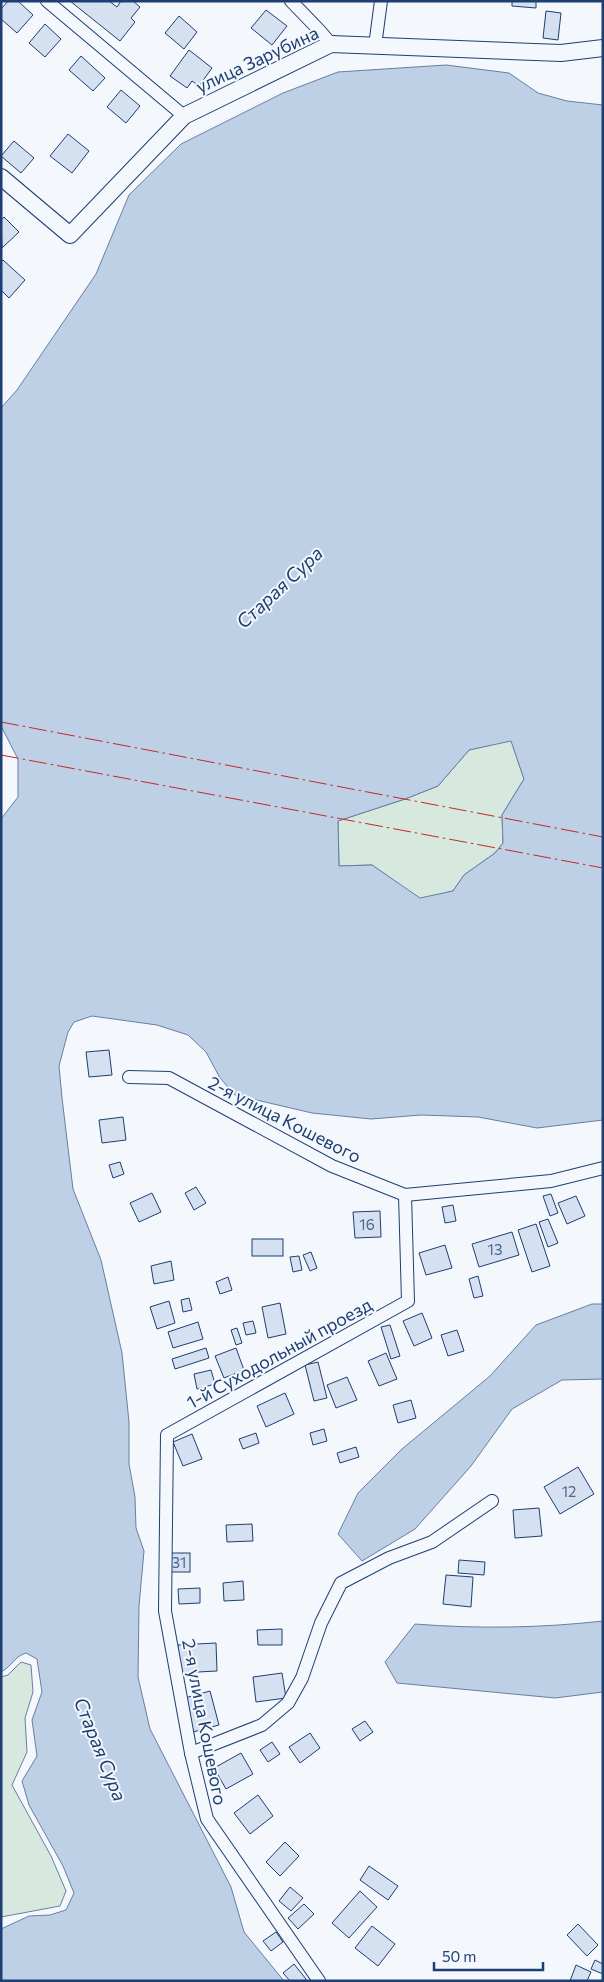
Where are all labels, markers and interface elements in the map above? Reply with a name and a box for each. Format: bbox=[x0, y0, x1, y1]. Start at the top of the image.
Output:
street label: улица Зарубина bbox=[192, 21, 322, 97]
water label: Старая Сура bbox=[231, 541, 327, 633]
street label: 2-я улица Кошевого bbox=[205, 1071, 365, 1167]
house number: 16 bbox=[359, 1215, 375, 1233]
house number: 13 bbox=[488, 1240, 502, 1258]
street label: 1-й Суходольный проезд bbox=[183, 1293, 376, 1413]
house number: 12 bbox=[562, 1482, 576, 1500]
house number: 31 bbox=[172, 1553, 186, 1571]
street label: 2-я улица Кошевого bbox=[178, 1637, 232, 1807]
water label: Старая Сура bbox=[70, 1694, 132, 1804]
scale bar bbox=[434, 1940, 543, 1972]
text: 50 m bbox=[442, 1947, 476, 1965]

